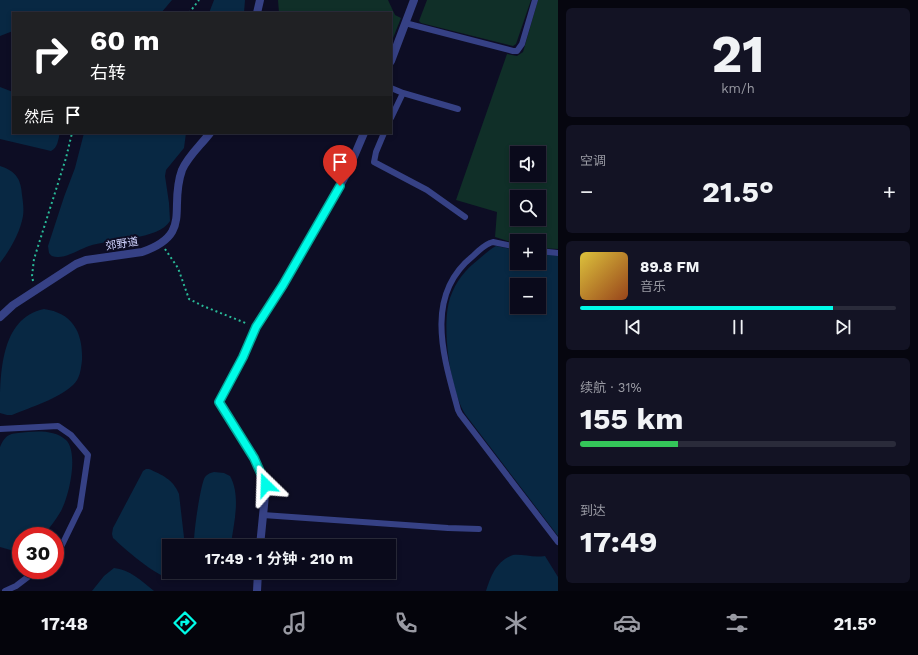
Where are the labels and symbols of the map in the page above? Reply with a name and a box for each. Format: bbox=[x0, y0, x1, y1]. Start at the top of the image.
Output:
pin bbox=[323, 145, 357, 186]
street label: 郊野道 bbox=[105, 235, 139, 253]
position arrow bbox=[245, 464, 287, 506]
speed limit sign: 30 bbox=[12, 527, 64, 579]

